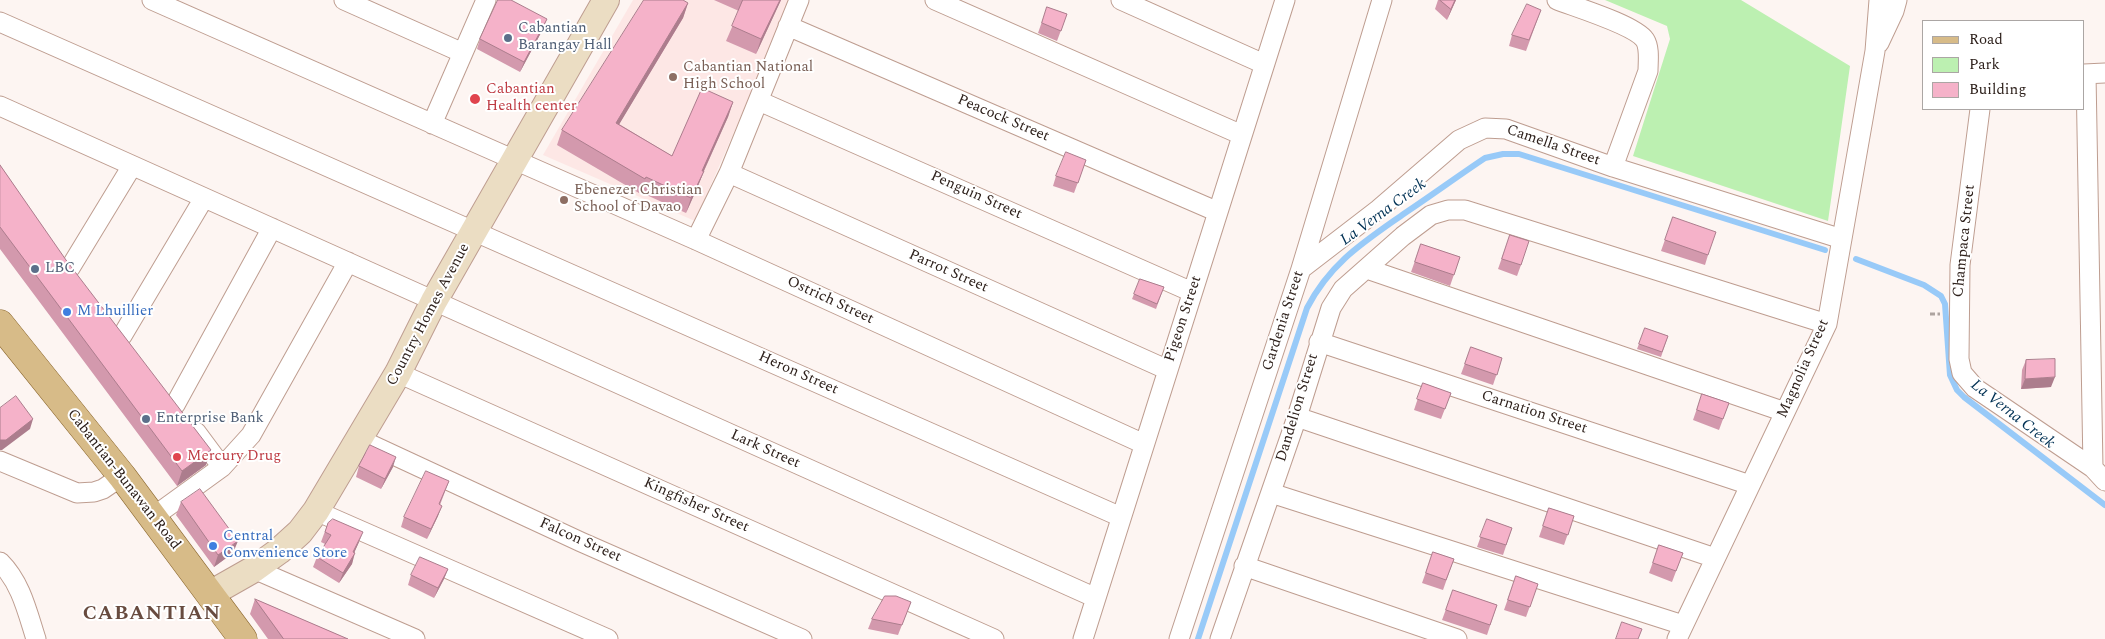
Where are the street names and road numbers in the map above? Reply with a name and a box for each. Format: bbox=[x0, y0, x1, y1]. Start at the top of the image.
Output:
street label: Peacock Street bbox=[954, 92, 1052, 146]
street label: Camella Street bbox=[1504, 122, 1602, 170]
street label: Penguin Street bbox=[927, 168, 1025, 224]
street label: Champaca Street bbox=[1950, 184, 1980, 298]
street label: Country Homes Avenue bbox=[384, 241, 474, 389]
street label: Parrot Street bbox=[905, 246, 991, 298]
street label: Gardenia Street bbox=[1259, 269, 1309, 373]
street label: Ostrich Street bbox=[784, 273, 876, 329]
street label: Pigeon Street bbox=[1162, 274, 1206, 364]
street label: Magnolia Street bbox=[1774, 317, 1834, 421]
street label: Heron Street bbox=[755, 348, 841, 400]
street label: Dandelion Street bbox=[1273, 352, 1323, 464]
street label: Carnation Street bbox=[1479, 387, 1589, 439]
street label: Cabantian-Bunawan Road bbox=[62, 406, 184, 554]
street label: Lark Street bbox=[727, 427, 803, 473]
street label: Kingfisher Street bbox=[641, 475, 751, 537]
street label: Falcon Street bbox=[536, 515, 624, 567]

